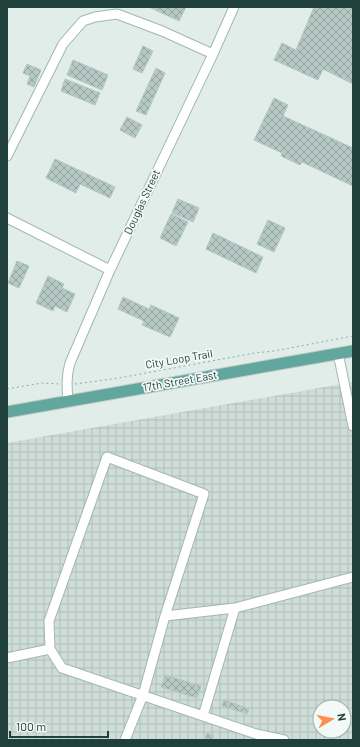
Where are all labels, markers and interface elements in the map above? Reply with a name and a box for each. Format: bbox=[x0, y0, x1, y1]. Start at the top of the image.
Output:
street label: Douglas Street bbox=[121, 167, 162, 236]
street label: City Loop Trail bbox=[144, 346, 213, 371]
street label: 17th Street East bbox=[142, 368, 218, 393]
north arrow bbox=[312, 699, 352, 739]
text: N bbox=[335, 712, 349, 722]
scale bar bbox=[10, 713, 108, 739]
text: 100 m bbox=[16, 719, 46, 733]

